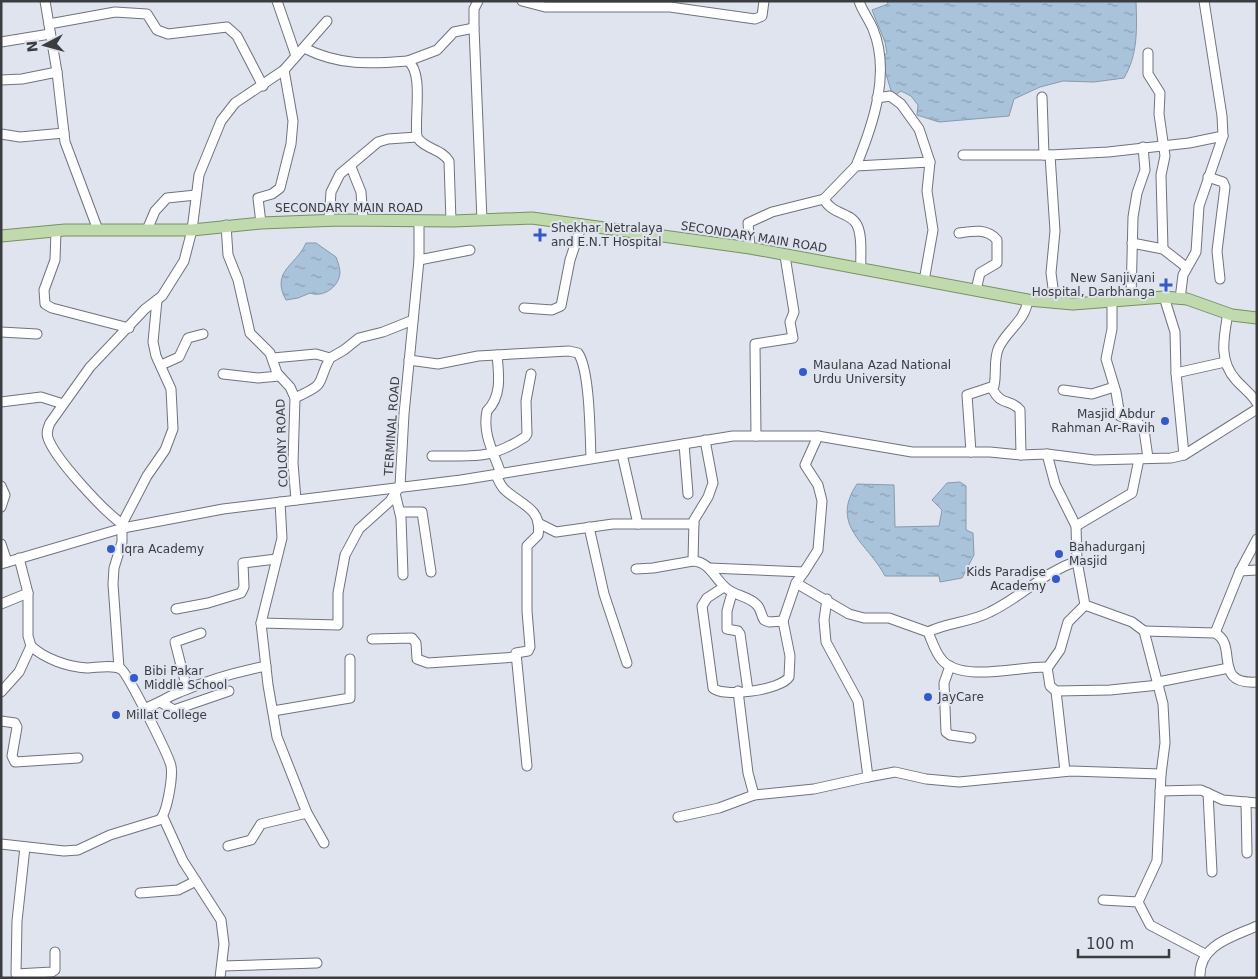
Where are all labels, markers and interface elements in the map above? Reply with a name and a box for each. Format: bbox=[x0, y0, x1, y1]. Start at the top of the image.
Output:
north arrow bbox=[20, 20, 70, 70]
text: N bbox=[24, 40, 41, 53]
street label: SECONDARY MAIN ROAD bbox=[275, 201, 423, 215]
street label: SECONDARY MAIN ROAD bbox=[680, 219, 828, 255]
place label: Shekhar Netralaya and E.N.T Hospital bbox=[551, 221, 663, 249]
marker: Shekhar Netralaya and E.N.T Hospital bbox=[533, 228, 547, 242]
place label: New Sanjivani Hospital, Darbhanga bbox=[1032, 271, 1155, 299]
marker: New Sanjivani Hospital, Darbhanga bbox=[1159, 278, 1173, 292]
place label: Maulana Azad National Urdu University bbox=[813, 358, 951, 386]
marker: Maulana Azad National Urdu University bbox=[797, 366, 809, 378]
street label: TERMINAL ROAD bbox=[381, 376, 402, 477]
street label: COLONY ROAD bbox=[273, 398, 291, 488]
place label: Masjid Abdur Rahman Ar-Ravih bbox=[1051, 407, 1155, 435]
marker: Masjid Abdur Rahman Ar-Ravih bbox=[1159, 415, 1171, 427]
place label: Bahadurganj Masjid bbox=[1069, 540, 1145, 568]
place label: Iqra Academy bbox=[121, 542, 204, 556]
marker: Iqra Academy bbox=[105, 543, 117, 555]
marker: Bahadurganj Masjid bbox=[1053, 548, 1065, 560]
place label: Kids Paradise Academy bbox=[966, 565, 1046, 593]
marker: Kids Paradise Academy bbox=[1050, 573, 1062, 585]
place label: Bibi Pakar Middle School bbox=[144, 664, 227, 692]
marker: Bibi Pakar Middle School bbox=[128, 672, 140, 684]
place label: JayCare bbox=[937, 690, 984, 704]
marker: JayCare bbox=[922, 691, 934, 703]
place label: Millat College bbox=[126, 708, 207, 722]
marker: Millat College bbox=[110, 709, 122, 721]
scale bar bbox=[1078, 926, 1169, 958]
text: 100 m bbox=[1086, 935, 1134, 953]

